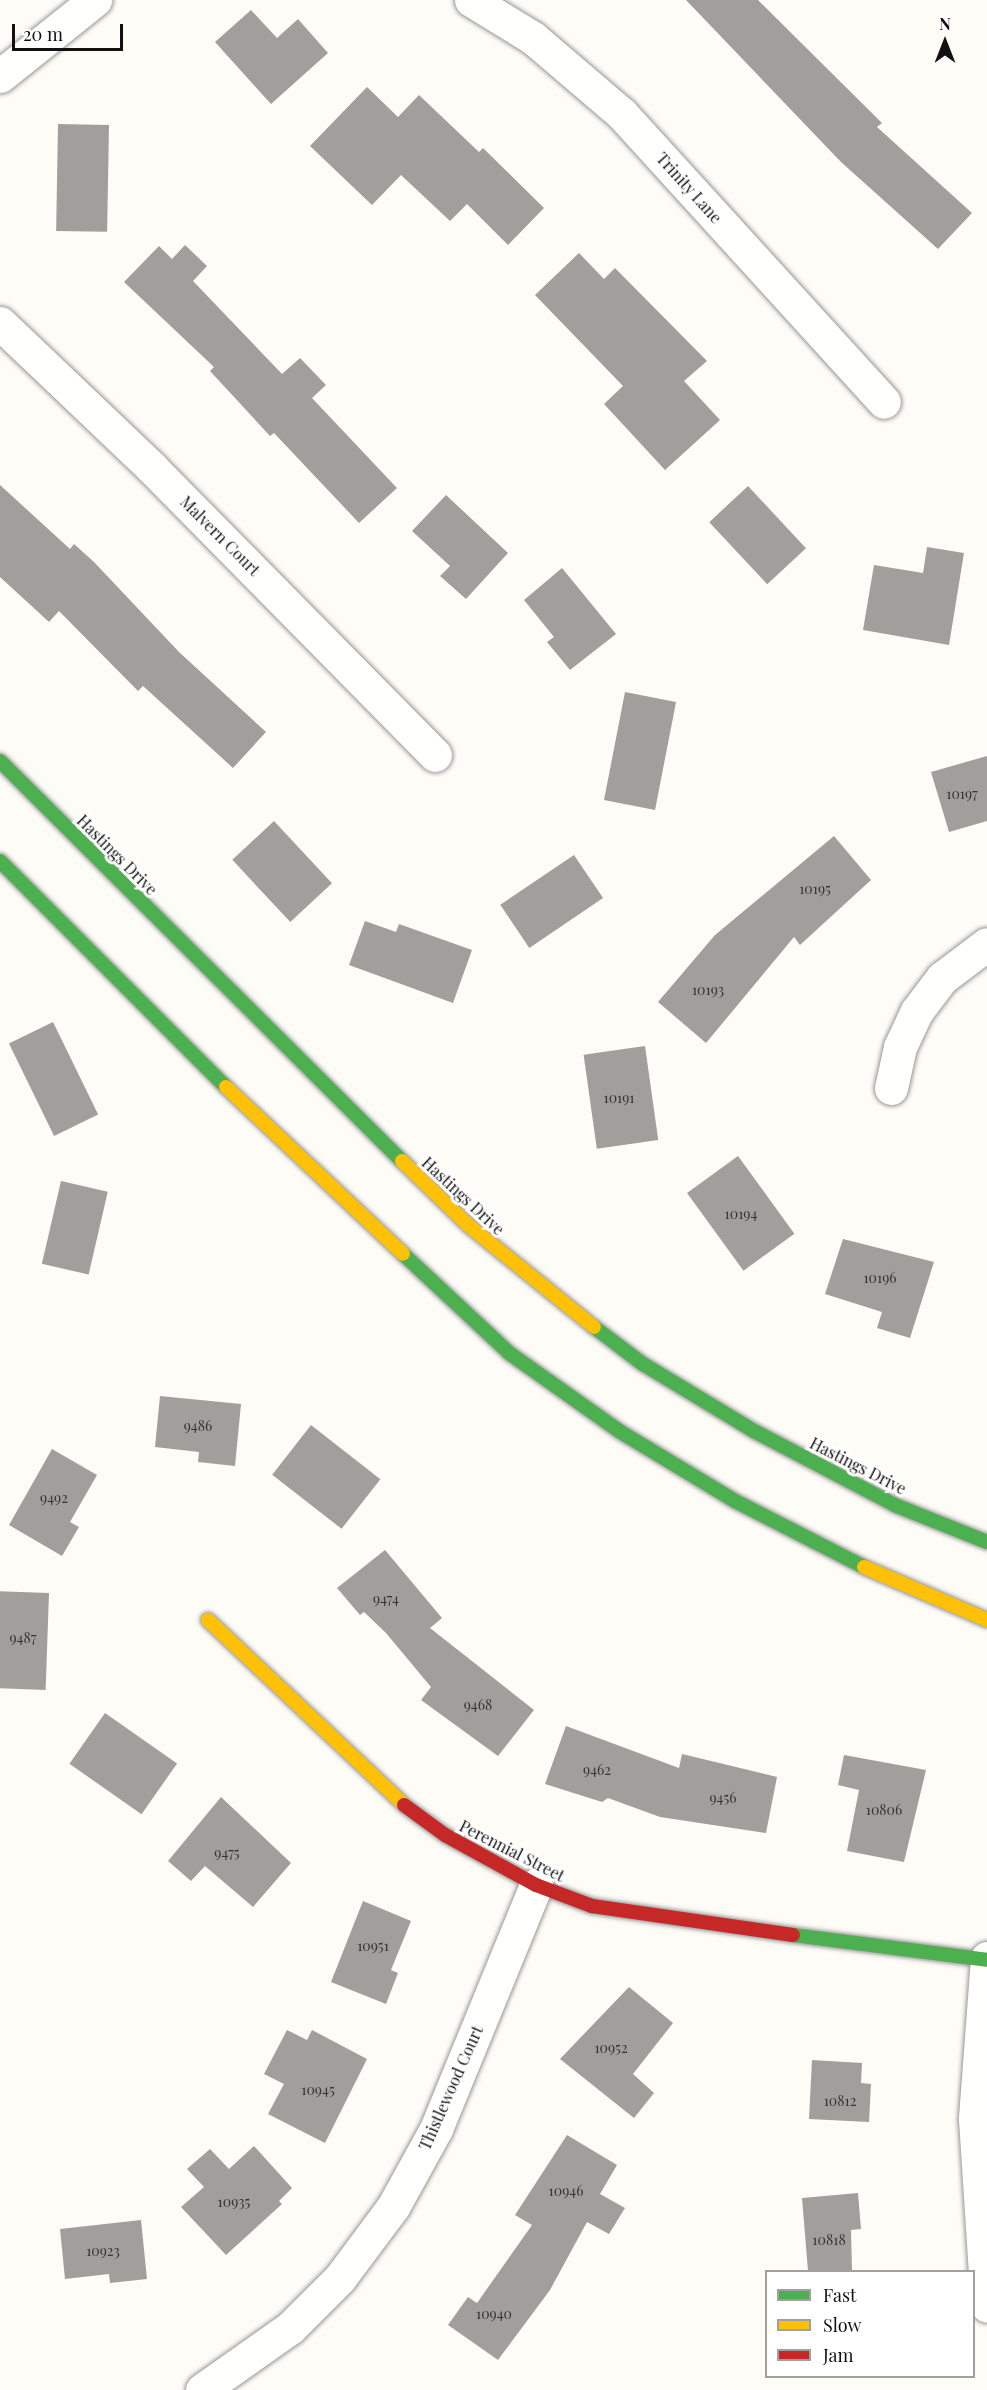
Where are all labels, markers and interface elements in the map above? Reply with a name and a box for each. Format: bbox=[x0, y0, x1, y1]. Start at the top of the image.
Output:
scale bar bbox=[15, 12, 126, 50]
north arrow bbox=[915, 12, 975, 72]
text: N bbox=[939, 13, 951, 34]
text: 20 m bbox=[23, 22, 63, 46]
street label: Trinity Lane bbox=[652, 149, 726, 227]
street label: Malvern Court bbox=[176, 492, 264, 580]
house number: 10197 bbox=[946, 786, 978, 802]
street label: Hastings Drive bbox=[73, 811, 161, 899]
house number: 10195 bbox=[799, 881, 831, 897]
house number: 10193 bbox=[692, 982, 724, 998]
house number: 10191 bbox=[603, 1090, 635, 1106]
street label: Hastings Drive bbox=[418, 1153, 508, 1239]
house number: 10194 bbox=[725, 1206, 757, 1222]
house number: 10196 bbox=[863, 1270, 897, 1286]
house number: 9486 bbox=[184, 1418, 212, 1434]
street label: Hastings Drive bbox=[807, 1433, 909, 1499]
house number: 9492 bbox=[40, 1490, 68, 1506]
house number: 9474 bbox=[373, 1591, 399, 1607]
house number: 9487 bbox=[9, 1630, 37, 1646]
house number: 9468 bbox=[464, 1697, 492, 1713]
house number: 9462 bbox=[583, 1762, 611, 1778]
house number: 9456 bbox=[709, 1790, 737, 1806]
house number: 10806 bbox=[866, 1802, 902, 1818]
street label: Perennial Street bbox=[456, 1816, 568, 1886]
house number: 9475 bbox=[214, 1845, 240, 1861]
house number: 10951 bbox=[357, 1938, 389, 1954]
street label: Thistlewood Court bbox=[415, 2023, 487, 2153]
house number: 10952 bbox=[594, 2040, 628, 2056]
house number: 10945 bbox=[301, 2082, 335, 2098]
house number: 10812 bbox=[824, 2093, 856, 2109]
house number: 10946 bbox=[549, 2183, 583, 2199]
house number: 10935 bbox=[218, 2194, 250, 2210]
house number: 10818 bbox=[812, 2232, 846, 2248]
house number: 10923 bbox=[86, 2243, 120, 2259]
legend bbox=[765, 2270, 975, 2378]
text: Fast bbox=[823, 2283, 856, 2307]
house number: 10940 bbox=[476, 2306, 512, 2322]
text: Slow bbox=[823, 2313, 861, 2337]
text: Jam bbox=[823, 2343, 853, 2367]

